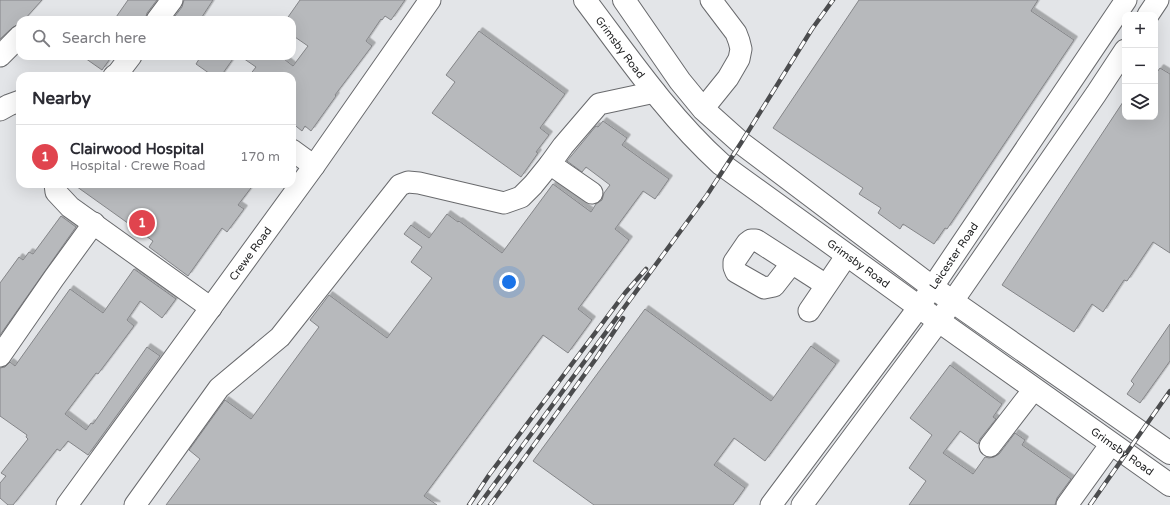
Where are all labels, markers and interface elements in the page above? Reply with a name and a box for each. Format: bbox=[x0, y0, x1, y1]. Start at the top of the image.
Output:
map controls bbox=[1122, 12, 1158, 120]
button: + bbox=[1122, 12, 1158, 48]
street label: Grimsby Road bbox=[593, 14, 648, 81]
search box bbox=[16, 16, 296, 60]
icon: search bbox=[30, 27, 52, 49]
text: Search here bbox=[62, 29, 146, 47]
button: − bbox=[1122, 48, 1158, 84]
button: layers bbox=[1122, 84, 1158, 120]
text: Nearby bbox=[32, 88, 91, 109]
text: Clairwood Hospital bbox=[70, 140, 204, 158]
text: 1 bbox=[41, 149, 49, 165]
text: 170 m bbox=[240, 149, 280, 165]
text: Hospital · Crewe Road bbox=[70, 158, 206, 174]
pin: 1 bbox=[129, 208, 155, 238]
street label: Leicester Road bbox=[926, 220, 981, 292]
street label: Crewe Road bbox=[226, 224, 274, 283]
street label: Grimsby Road bbox=[825, 236, 892, 290]
your location bbox=[499, 272, 519, 292]
street label: Grimsby Road bbox=[1088, 425, 1156, 478]

